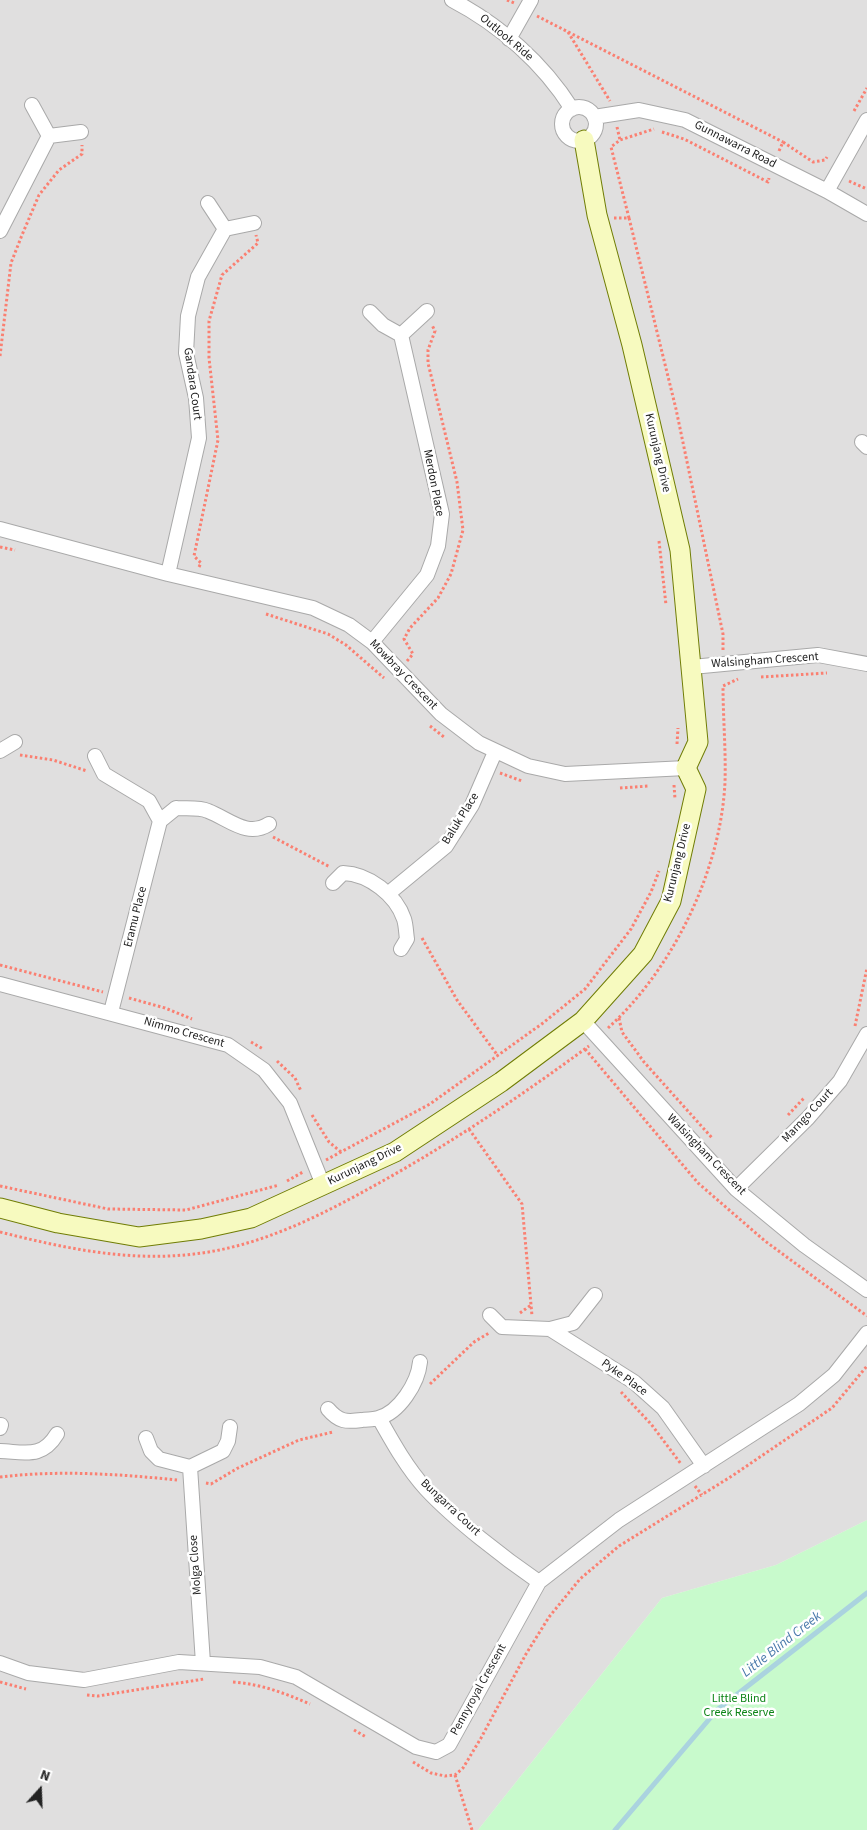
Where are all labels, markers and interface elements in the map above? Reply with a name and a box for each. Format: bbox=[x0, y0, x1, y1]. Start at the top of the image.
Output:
street label: Outlook Ride bbox=[476, 11, 536, 65]
street label: Gunnawarra Road bbox=[692, 118, 778, 172]
street label: Gandara Court bbox=[180, 347, 204, 421]
street label: Kurunjang Drive bbox=[641, 412, 673, 494]
street label: Merdon Place bbox=[419, 448, 447, 518]
street label: Mowbray Crescent bbox=[366, 637, 440, 713]
street label: Walsingham Crescent bbox=[711, 650, 819, 672]
street label: Baluk Place bbox=[439, 791, 483, 847]
street label: Kurunjang Drive bbox=[661, 822, 695, 904]
street label: Eramu Place bbox=[121, 885, 151, 949]
street label: Nimmo Crescent bbox=[142, 1015, 226, 1051]
street label: Marngo Court bbox=[779, 1086, 837, 1146]
street label: Walsingham Crescent bbox=[663, 1111, 749, 1199]
street label: Kurunjang Drive bbox=[326, 1141, 404, 1189]
street label: Pyke Place bbox=[598, 1356, 650, 1400]
street label: Bungarra Court bbox=[417, 1477, 483, 1539]
street label: Molga Close bbox=[187, 1535, 205, 1595]
water label: Little Blind Creek bbox=[739, 1609, 825, 1681]
street label: Pennyroyal Crescent bbox=[448, 1642, 510, 1738]
park label: Little Blind Creek Reserve bbox=[704, 1692, 774, 1720]
north arrow bbox=[15, 1765, 65, 1815]
text: N bbox=[37, 1765, 53, 1787]

